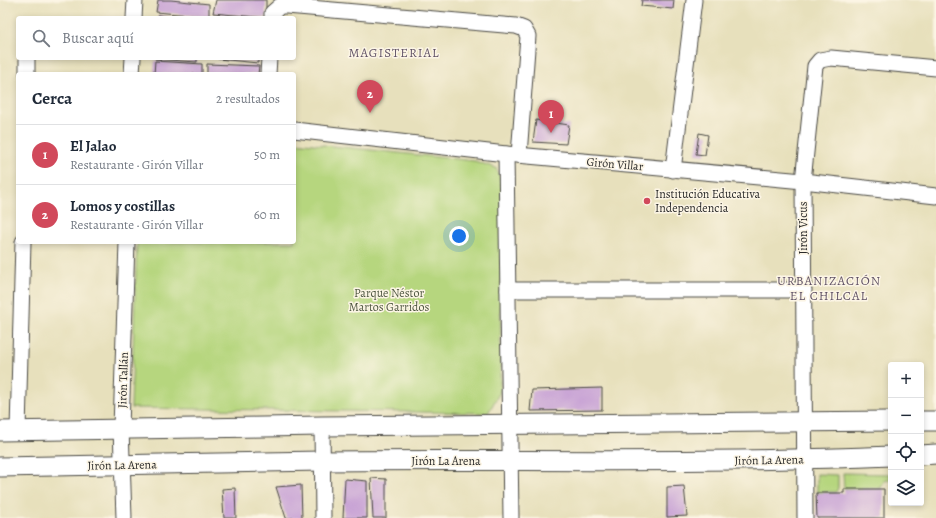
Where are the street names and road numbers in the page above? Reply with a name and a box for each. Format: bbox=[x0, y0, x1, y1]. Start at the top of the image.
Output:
street label: Girón Villar bbox=[586, 154, 644, 174]
street label: Jirón Vicus bbox=[795, 201, 811, 255]
street label: Jirón Tallán bbox=[114, 351, 132, 408]
street label: Jirón La Arena bbox=[734, 451, 804, 469]
street label: Jirón La Arena bbox=[411, 453, 481, 469]
street label: Jirón La Arena bbox=[87, 456, 157, 474]

